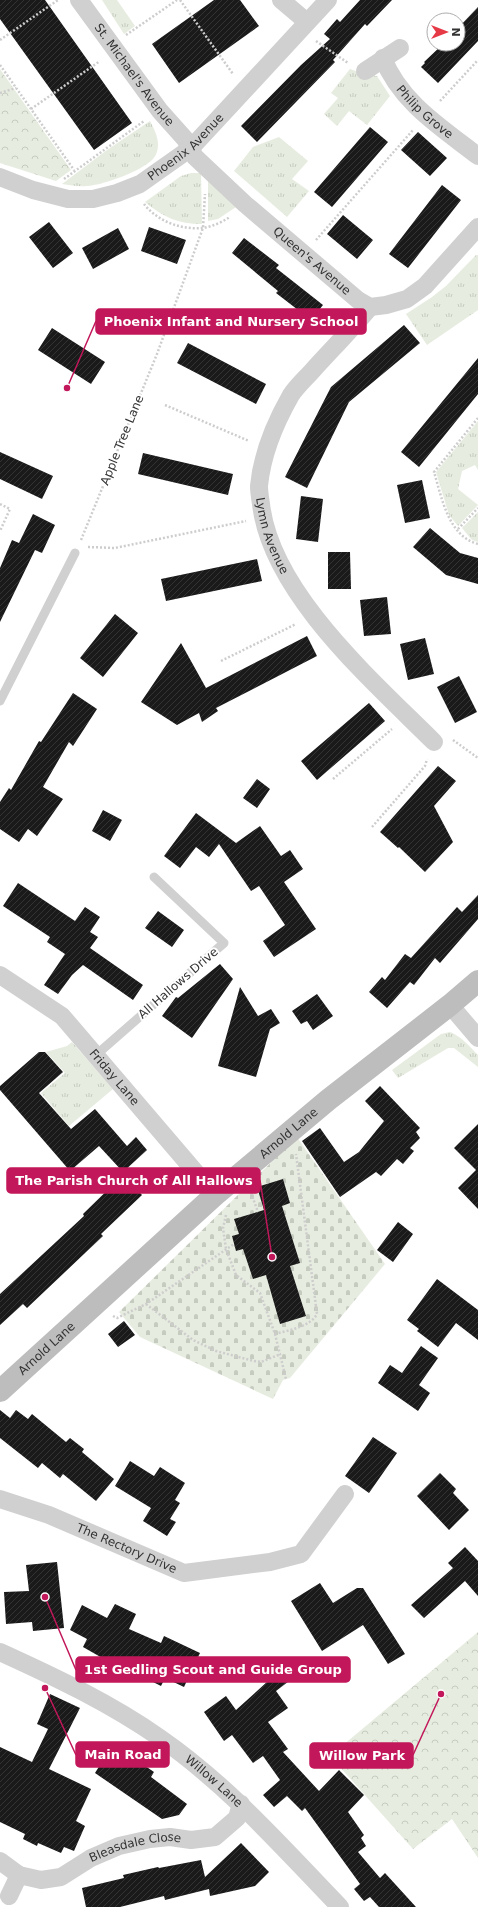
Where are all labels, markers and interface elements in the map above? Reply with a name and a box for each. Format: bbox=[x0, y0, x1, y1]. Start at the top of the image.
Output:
north arrow bbox=[426, 12, 466, 52]
street label: St. Michael's Avenue bbox=[92, 21, 177, 129]
text: N bbox=[449, 27, 462, 37]
street label: Philip Grove bbox=[393, 82, 456, 141]
street label: Phoenix Avenue bbox=[145, 111, 226, 183]
street label: Queen's Avenue bbox=[270, 224, 354, 298]
callout: Phoenix Infant and Nursery School bbox=[96, 309, 366, 334]
text: Phoenix Infant and Nursery School bbox=[104, 314, 358, 329]
street label: Apple Tree Lane bbox=[98, 393, 146, 487]
street label: Lymn Avenue bbox=[253, 496, 291, 576]
street label: All Hallows Drive bbox=[135, 945, 221, 1021]
street label: Friday Lane bbox=[87, 1046, 142, 1108]
street label: Arnold Lane bbox=[257, 1105, 320, 1162]
callout: The Parish Church of All Hallows bbox=[7, 1168, 260, 1193]
text: The Parish Church of All Hallows bbox=[15, 1173, 253, 1188]
street label: Arnold Lane bbox=[15, 1319, 78, 1378]
street label: The Rectory Drive bbox=[73, 1520, 179, 1576]
callout: 1st Gedling Scout and Guide Group bbox=[76, 1657, 350, 1682]
text: 1st Gedling Scout and Guide Group bbox=[84, 1662, 342, 1677]
callout: Main Road bbox=[76, 1742, 169, 1767]
callout: Willow Park bbox=[310, 1743, 413, 1768]
text: Main Road bbox=[85, 1747, 161, 1762]
text: Willow Park bbox=[319, 1748, 405, 1763]
street label: Willow Lane bbox=[182, 1752, 246, 1810]
street label: Bleasdale Close bbox=[87, 1830, 182, 1865]

